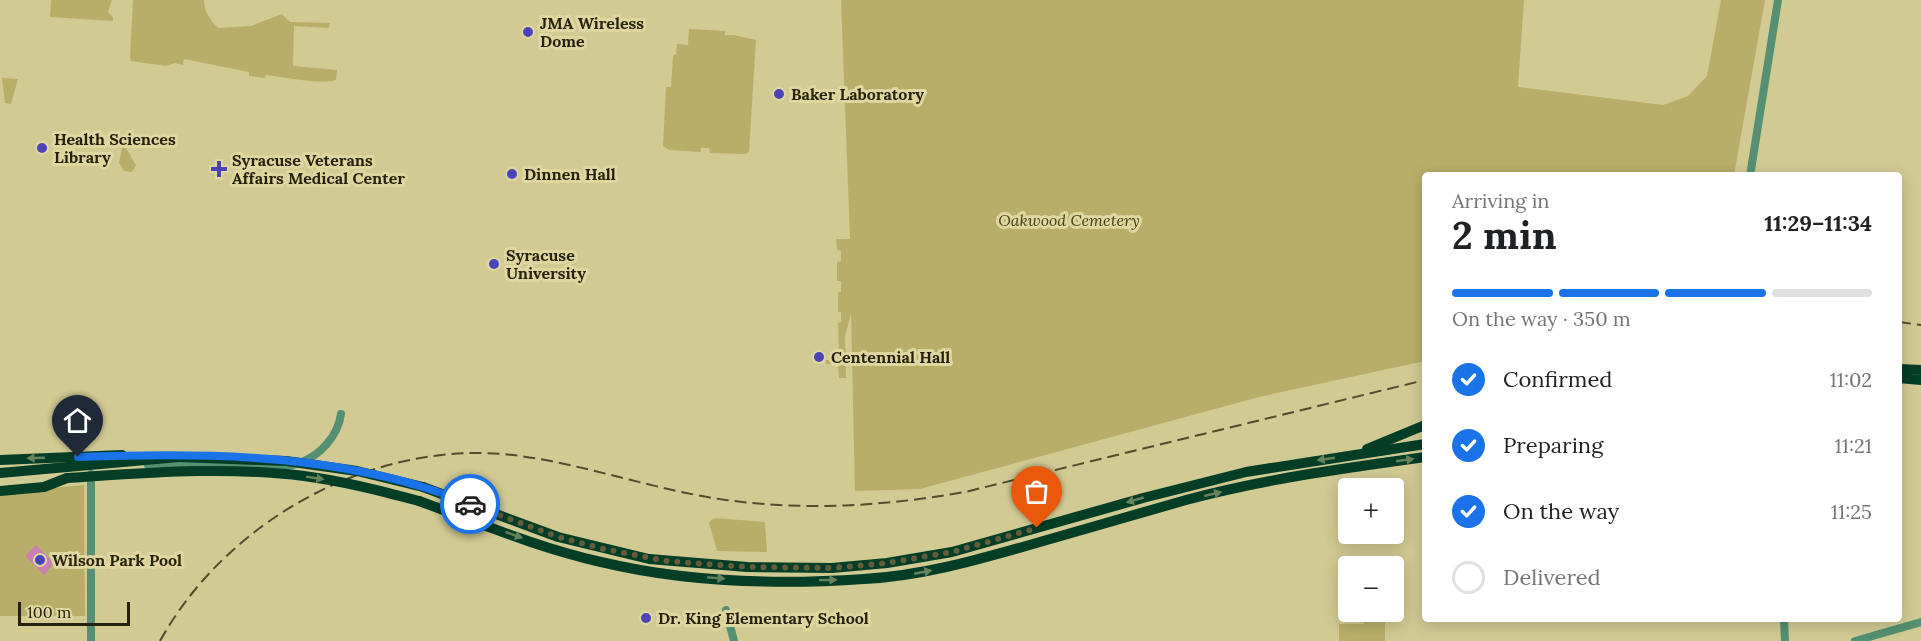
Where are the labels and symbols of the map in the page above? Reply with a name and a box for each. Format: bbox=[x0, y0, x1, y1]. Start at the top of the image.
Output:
place label: JMA Wireless Dome bbox=[540, 13, 644, 51]
marker: JMA Wireless Dome bbox=[521, 25, 535, 39]
place label: Baker Laboratory bbox=[791, 84, 924, 104]
marker: Baker Laboratory bbox=[772, 87, 786, 101]
place label: Health Sciences Library bbox=[54, 129, 176, 167]
marker: Health Sciences Library bbox=[35, 141, 49, 155]
place label: Syracuse Veterans Affairs Medical Center bbox=[232, 150, 405, 188]
marker: Syracuse Veterans Affairs Medical Center bbox=[210, 160, 228, 178]
place label: Dinnen Hall bbox=[524, 164, 616, 184]
marker: Dinnen Hall bbox=[505, 167, 519, 181]
park label: Oakwood Cemetery bbox=[998, 210, 1140, 230]
place label: Syracuse University bbox=[506, 245, 586, 283]
marker: Syracuse University bbox=[487, 257, 501, 271]
place label: Centennial Hall bbox=[831, 347, 950, 367]
marker: Centennial Hall bbox=[812, 350, 826, 364]
pin bbox=[52, 395, 103, 457]
one-way arrow bbox=[27, 454, 46, 463]
one-way arrow bbox=[1316, 455, 1335, 464]
one-way arrow bbox=[1395, 455, 1414, 464]
pin bbox=[1011, 466, 1062, 528]
one-way arrow bbox=[305, 473, 324, 482]
courier bbox=[440, 474, 500, 534]
one-way arrow bbox=[1204, 488, 1222, 498]
one-way arrow bbox=[1126, 496, 1144, 505]
one-way arrow bbox=[505, 531, 523, 541]
place label: Wilson Park Pool bbox=[52, 550, 182, 570]
marker: Wilson Park Pool bbox=[33, 553, 47, 567]
one-way arrow bbox=[914, 567, 933, 576]
one-way arrow bbox=[706, 573, 725, 583]
one-way arrow bbox=[819, 576, 838, 585]
scale bar bbox=[18, 599, 130, 626]
place label: Dr. King Elementary School bbox=[658, 608, 869, 628]
marker: Dr. King Elementary School bbox=[639, 611, 653, 625]

